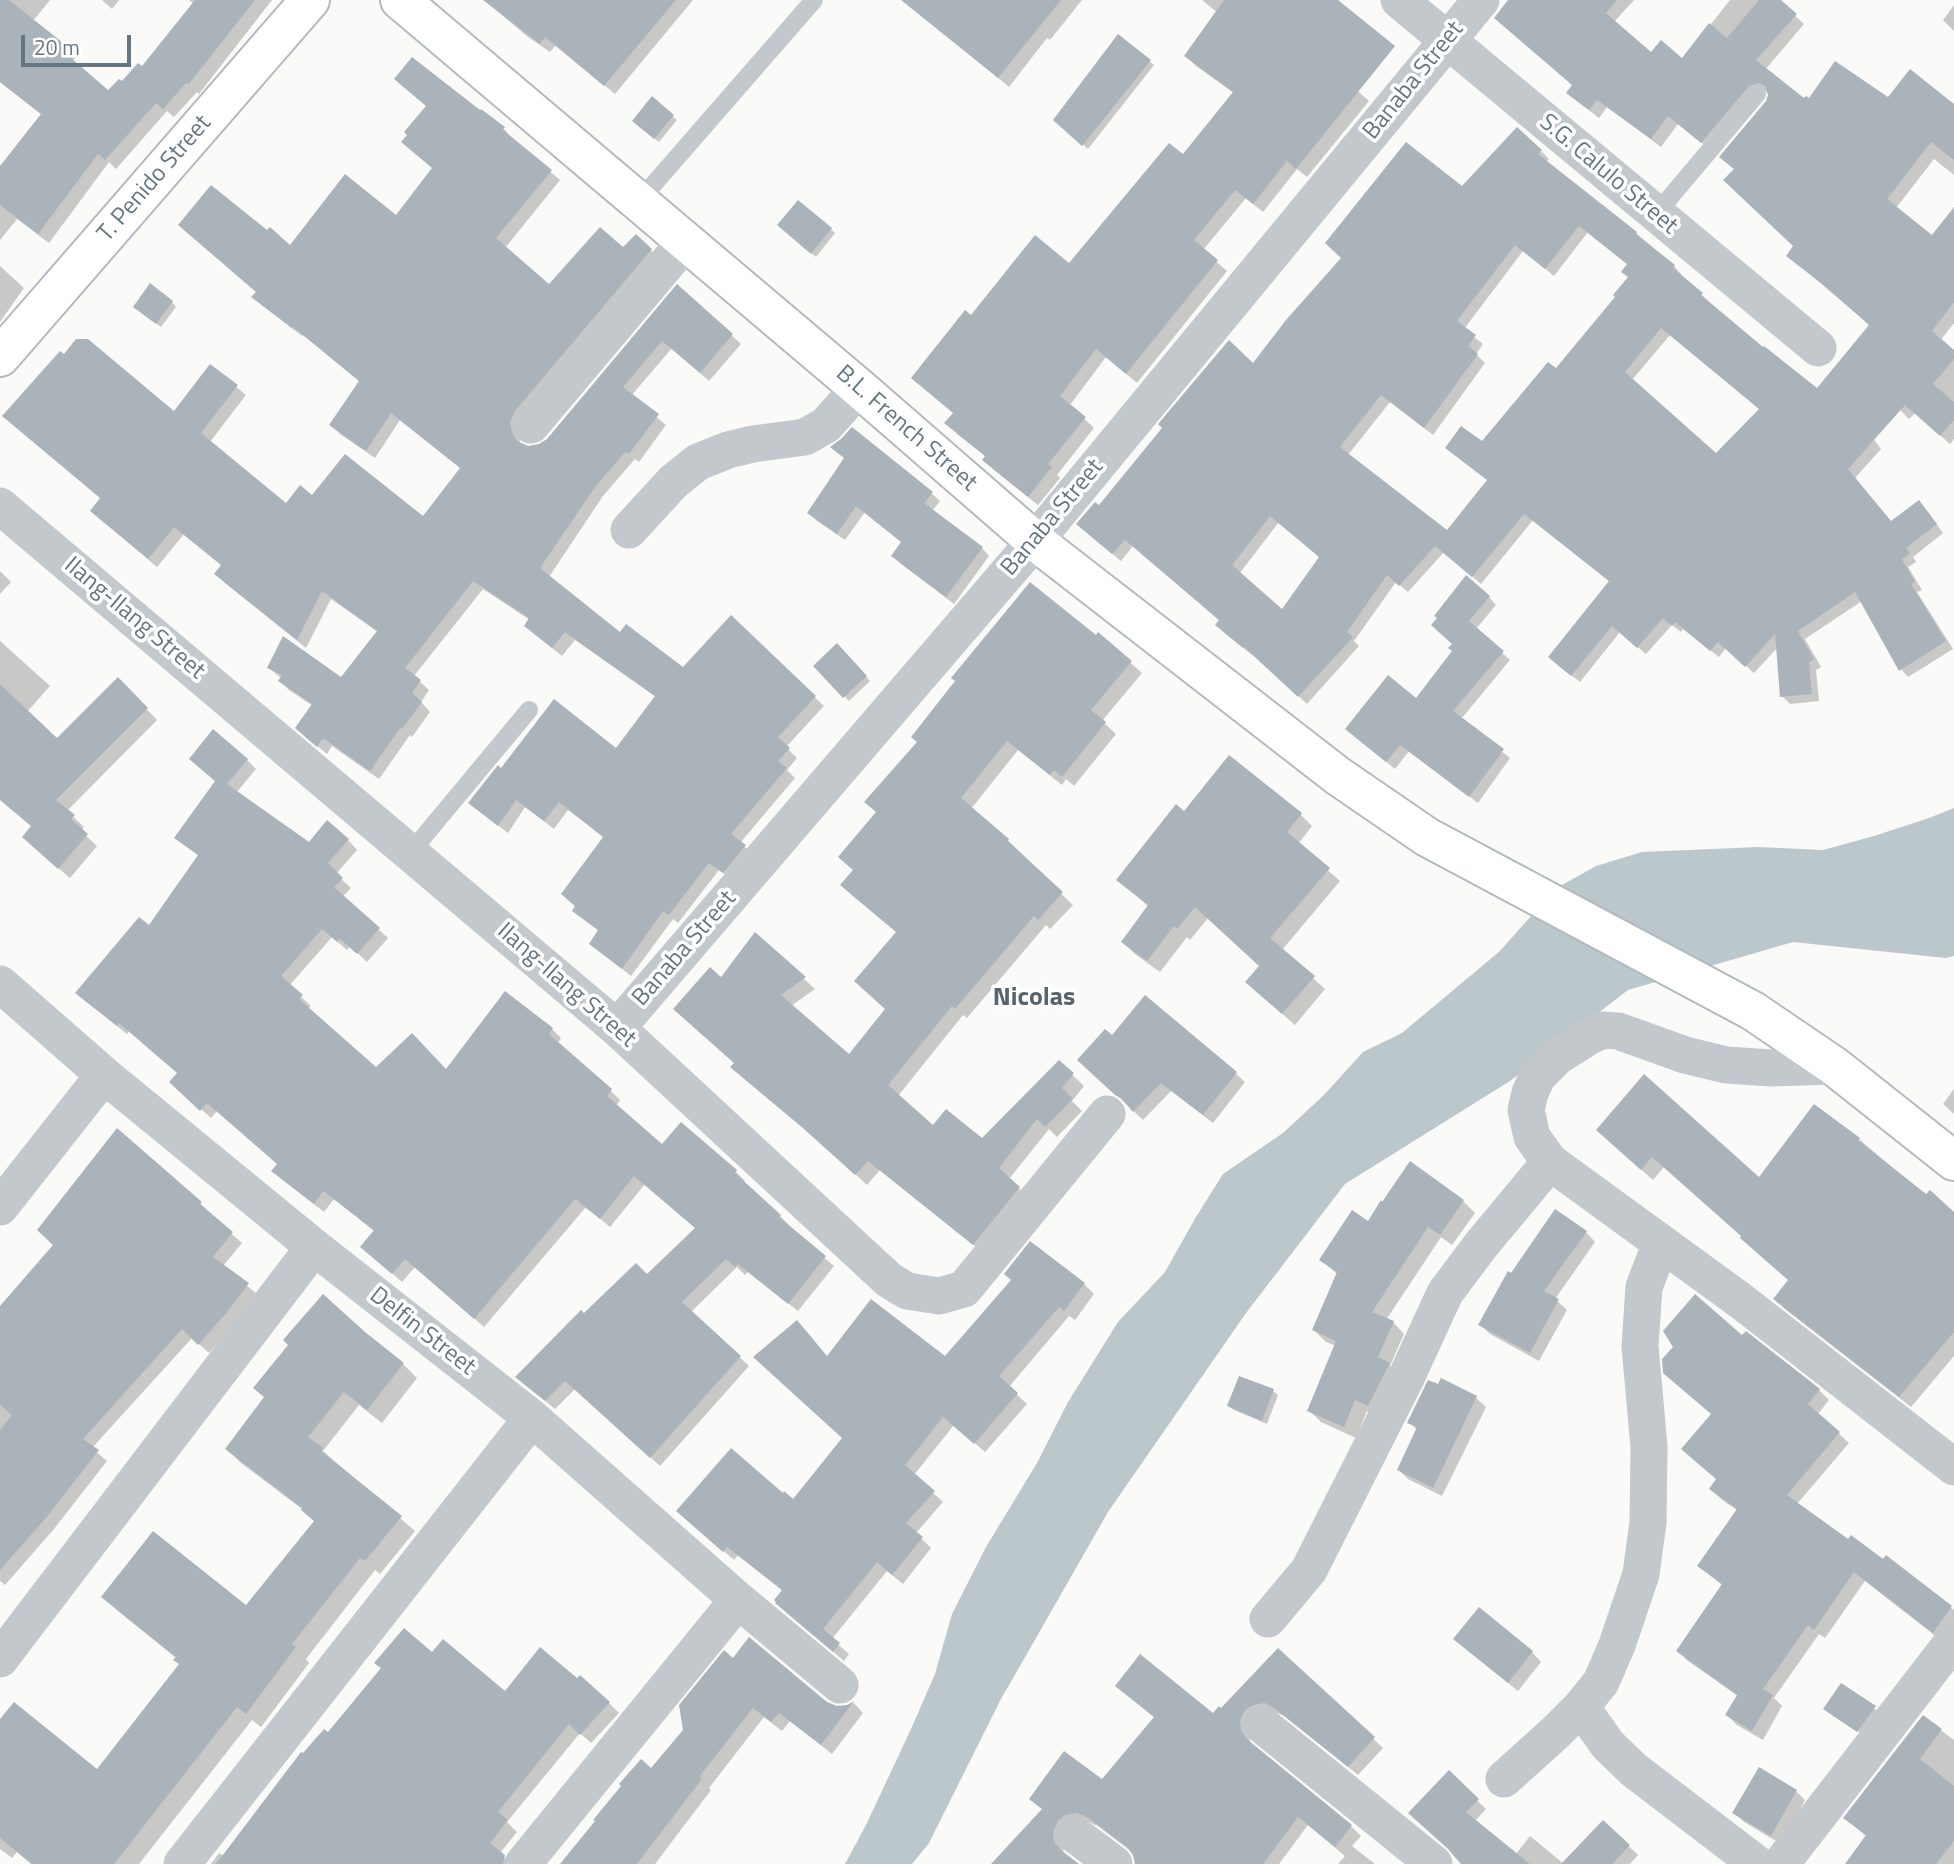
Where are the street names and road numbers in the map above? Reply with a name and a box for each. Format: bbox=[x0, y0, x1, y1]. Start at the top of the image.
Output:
street label: Banaba Street bbox=[1358, 16, 1470, 146]
street label: S.G. Calulo Street bbox=[1533, 109, 1683, 241]
street label: T. Penido Street bbox=[92, 110, 218, 248]
street label: B.L. French Street bbox=[830, 360, 982, 498]
street label: Banaba Street bbox=[996, 454, 1110, 582]
street label: Ilang-Ilang Street bbox=[58, 552, 210, 686]
street label: Banaba Street bbox=[627, 885, 743, 1013]
street label: Ilang-Ilang Street bbox=[491, 918, 641, 1054]
street label: Delfin Street bbox=[363, 1282, 481, 1382]

